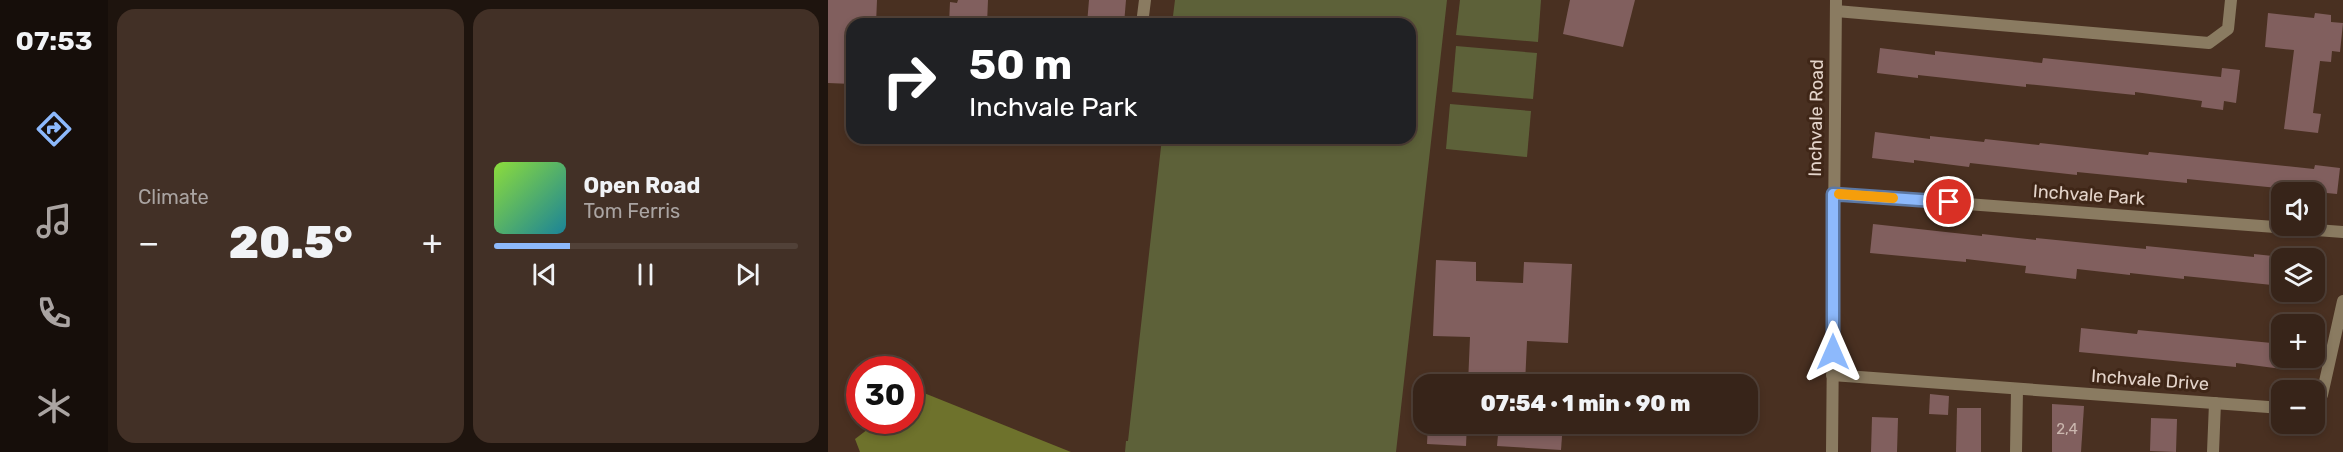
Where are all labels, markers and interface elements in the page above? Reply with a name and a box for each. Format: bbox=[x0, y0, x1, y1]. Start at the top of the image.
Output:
text: 07:53 bbox=[16, 25, 92, 57]
text: 50 m bbox=[969, 40, 1072, 90]
icon: right bbox=[870, 42, 948, 120]
street label: Inchvale Road bbox=[1804, 59, 1828, 177]
text: Inchvale Park bbox=[969, 91, 1137, 123]
icon: directions bbox=[33, 108, 75, 150]
text: Open Road bbox=[584, 172, 700, 199]
pin bbox=[1923, 176, 1974, 227]
street label: Inchvale Park bbox=[2032, 180, 2146, 210]
map controls bbox=[2271, 182, 2325, 434]
button: sound bbox=[2271, 182, 2325, 236]
text: Climate bbox=[138, 185, 209, 209]
icon: arrive bbox=[1932, 185, 1965, 218]
text: Tom Ferris bbox=[584, 199, 680, 223]
icon: music bbox=[33, 200, 75, 242]
text: 20.5° bbox=[229, 216, 353, 269]
text: − bbox=[138, 223, 159, 262]
text: + bbox=[422, 223, 443, 262]
button: layers bbox=[2271, 248, 2325, 302]
icon: previous bbox=[528, 258, 561, 291]
icon: pause bbox=[629, 258, 662, 291]
icon: next bbox=[731, 258, 764, 291]
icon: phone bbox=[33, 292, 75, 334]
button: + bbox=[2271, 314, 2325, 368]
position arrow bbox=[1801, 320, 1865, 384]
speed limit sign: 30 bbox=[846, 356, 924, 434]
street label: Inchvale Drive bbox=[2090, 365, 2210, 395]
button: − bbox=[2271, 380, 2325, 434]
icon: climate bbox=[33, 385, 75, 427]
text: 07:54 · 1 min · 90 m bbox=[1480, 390, 1691, 417]
house number: 2,4 bbox=[2056, 420, 2078, 438]

